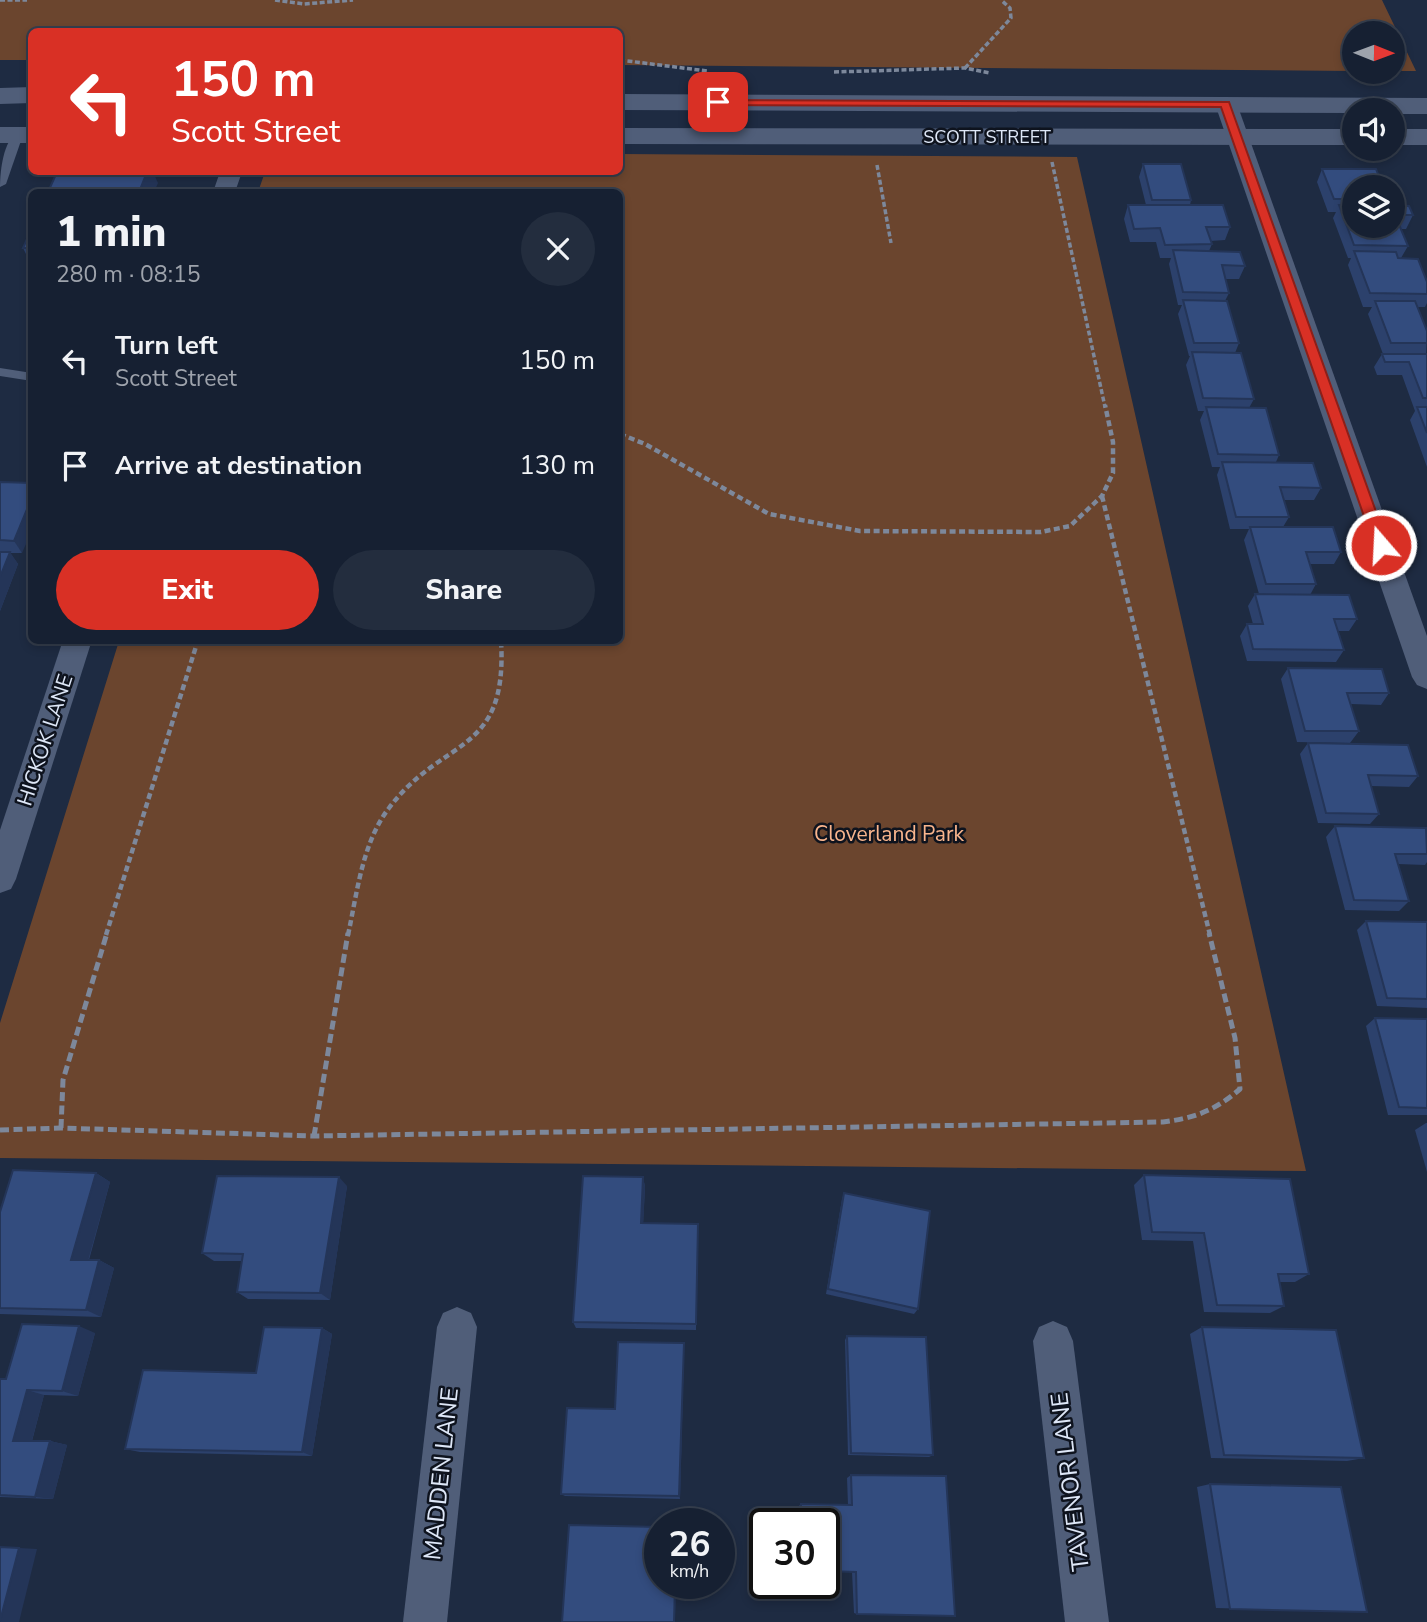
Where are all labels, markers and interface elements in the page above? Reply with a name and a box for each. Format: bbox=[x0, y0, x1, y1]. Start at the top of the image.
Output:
north arrow bbox=[1342, 21, 1405, 84]
map controls bbox=[1342, 21, 1405, 238]
text: 150 m bbox=[171, 46, 315, 113]
icon: left bbox=[56, 56, 147, 147]
pin bbox=[688, 72, 748, 132]
icon: arrive bbox=[699, 83, 737, 121]
button: sound bbox=[1342, 98, 1405, 161]
text: Scott Street bbox=[171, 110, 340, 153]
street label: SCOTT STREET bbox=[923, 125, 1051, 149]
button: layers bbox=[1342, 175, 1405, 238]
text: 1 min bbox=[56, 204, 166, 261]
button: close bbox=[521, 212, 595, 286]
text: 280 m · 08:15 bbox=[56, 259, 201, 290]
text: Turn left bbox=[115, 328, 218, 363]
icon: left bbox=[56, 342, 94, 380]
text: 150 m bbox=[519, 343, 595, 378]
text: Scott Street bbox=[115, 363, 237, 394]
icon: arrive bbox=[56, 447, 94, 485]
text: Arrive at destination bbox=[115, 448, 362, 483]
text: 130 m bbox=[519, 448, 595, 483]
position arrow bbox=[1344, 508, 1418, 582]
button: Exit bbox=[56, 550, 319, 630]
button: Share bbox=[333, 550, 595, 630]
street label: HICKOK LANE bbox=[11, 671, 79, 809]
park label: Cloverland Park bbox=[814, 820, 964, 848]
street label: MADDEN LANE bbox=[416, 1386, 466, 1562]
street label: TAVENOR LANE bbox=[1043, 1391, 1097, 1573]
speed limit sign: 30 bbox=[749, 1508, 840, 1599]
text: 26 bbox=[668, 1521, 711, 1568]
text: km/h bbox=[670, 1559, 709, 1583]

